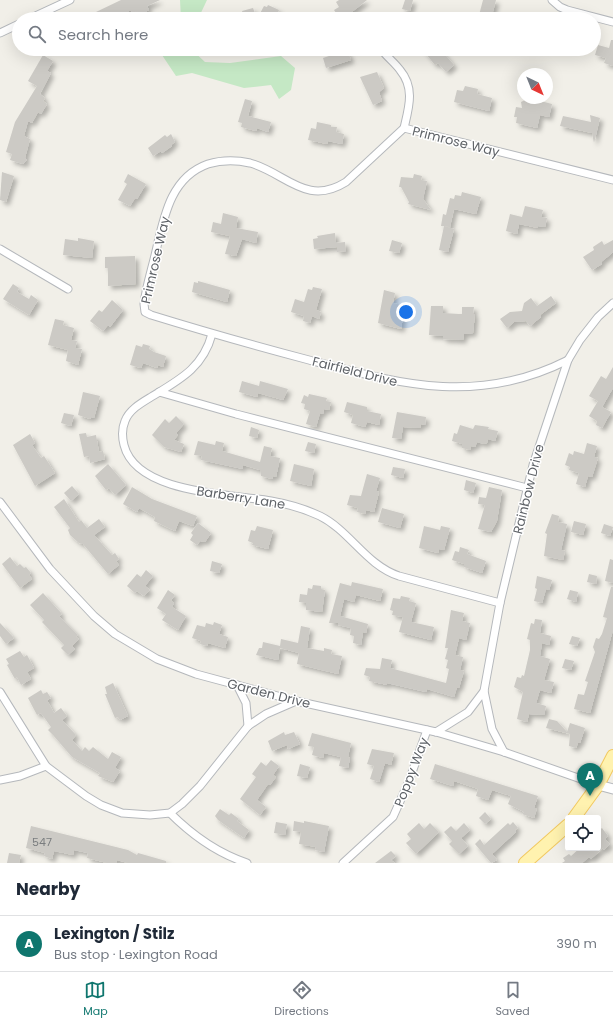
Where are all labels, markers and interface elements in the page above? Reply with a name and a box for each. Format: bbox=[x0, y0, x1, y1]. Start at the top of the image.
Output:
search box bbox=[12, 12, 601, 56]
icon: search bbox=[26, 23, 48, 45]
text: Search here bbox=[58, 24, 148, 45]
north arrow bbox=[517, 68, 553, 104]
street label: Primrose Way bbox=[410, 121, 502, 162]
street label: Primrose Way bbox=[136, 214, 175, 306]
your location bbox=[396, 302, 416, 322]
street label: Fairfield Drive bbox=[310, 352, 399, 391]
street label: Rainbow Drive bbox=[508, 442, 549, 536]
street label: Barberry Lane bbox=[195, 481, 287, 514]
street label: Garden Drive bbox=[225, 674, 312, 713]
street label: Poppy Way bbox=[390, 734, 434, 810]
pin: A bbox=[577, 763, 603, 796]
map controls bbox=[565, 815, 601, 851]
button: locate bbox=[565, 815, 601, 851]
house number: 547 bbox=[32, 834, 52, 850]
text: Nearby bbox=[16, 877, 80, 901]
text: Lexington / Stilz bbox=[54, 923, 174, 944]
text: A bbox=[24, 934, 34, 953]
text: 390 m bbox=[556, 934, 597, 953]
text: Bus stop · Lexington Road bbox=[54, 945, 218, 964]
tab: Map bbox=[83, 979, 108, 1020]
tab: Directions bbox=[274, 979, 329, 1020]
tab: Saved bbox=[495, 979, 530, 1020]

